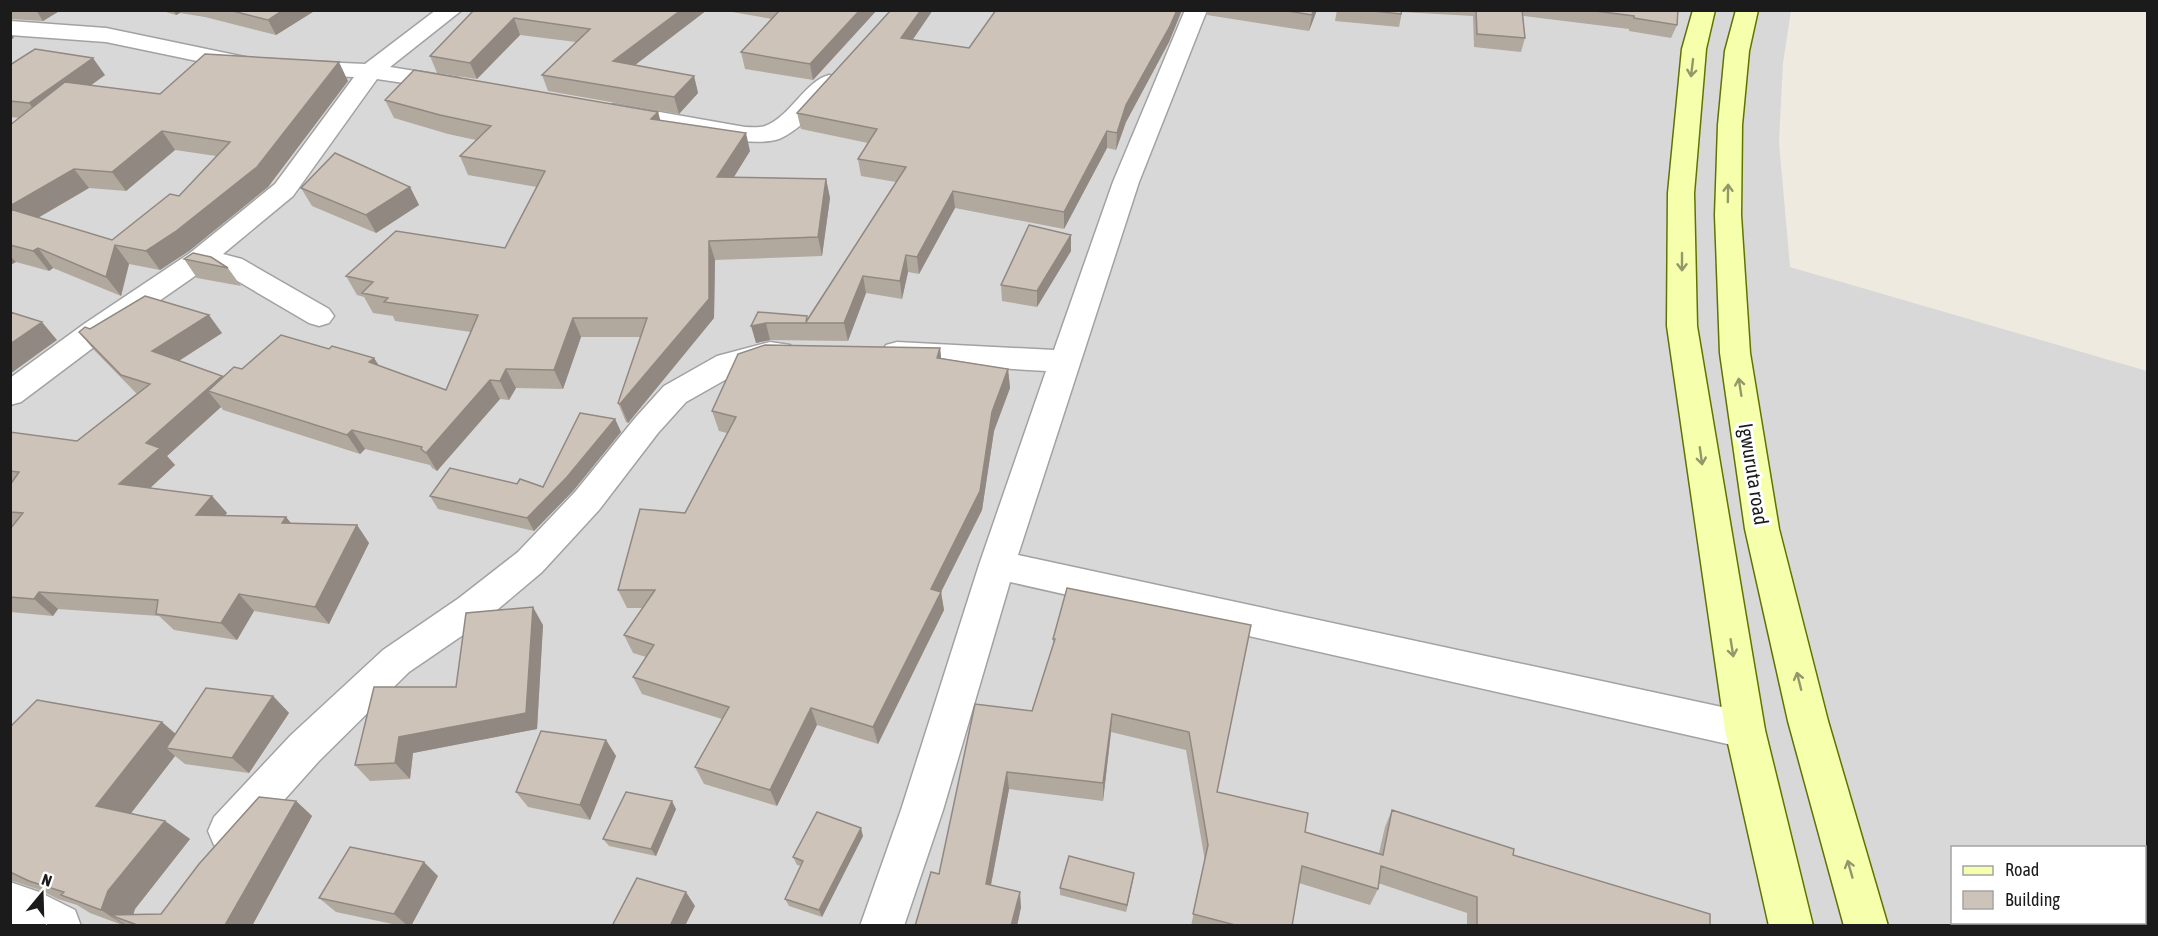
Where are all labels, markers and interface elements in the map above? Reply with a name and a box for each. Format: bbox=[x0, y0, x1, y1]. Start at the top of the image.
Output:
one-way arrow bbox=[1686, 57, 1697, 77]
one-way arrow bbox=[1722, 183, 1734, 203]
one-way arrow bbox=[1676, 252, 1687, 272]
one-way arrow bbox=[1735, 378, 1746, 398]
street label: Igwuruta road bbox=[1735, 421, 1773, 527]
one-way arrow bbox=[1696, 445, 1707, 465]
one-way arrow bbox=[1726, 638, 1737, 658]
one-way arrow bbox=[1792, 672, 1804, 691]
legend bbox=[1951, 846, 2146, 924]
text: Road bbox=[2005, 859, 2039, 880]
one-way arrow bbox=[1844, 860, 1856, 879]
north arrow bbox=[12, 864, 72, 924]
text: N bbox=[39, 870, 54, 890]
text: Building bbox=[2005, 889, 2060, 910]

